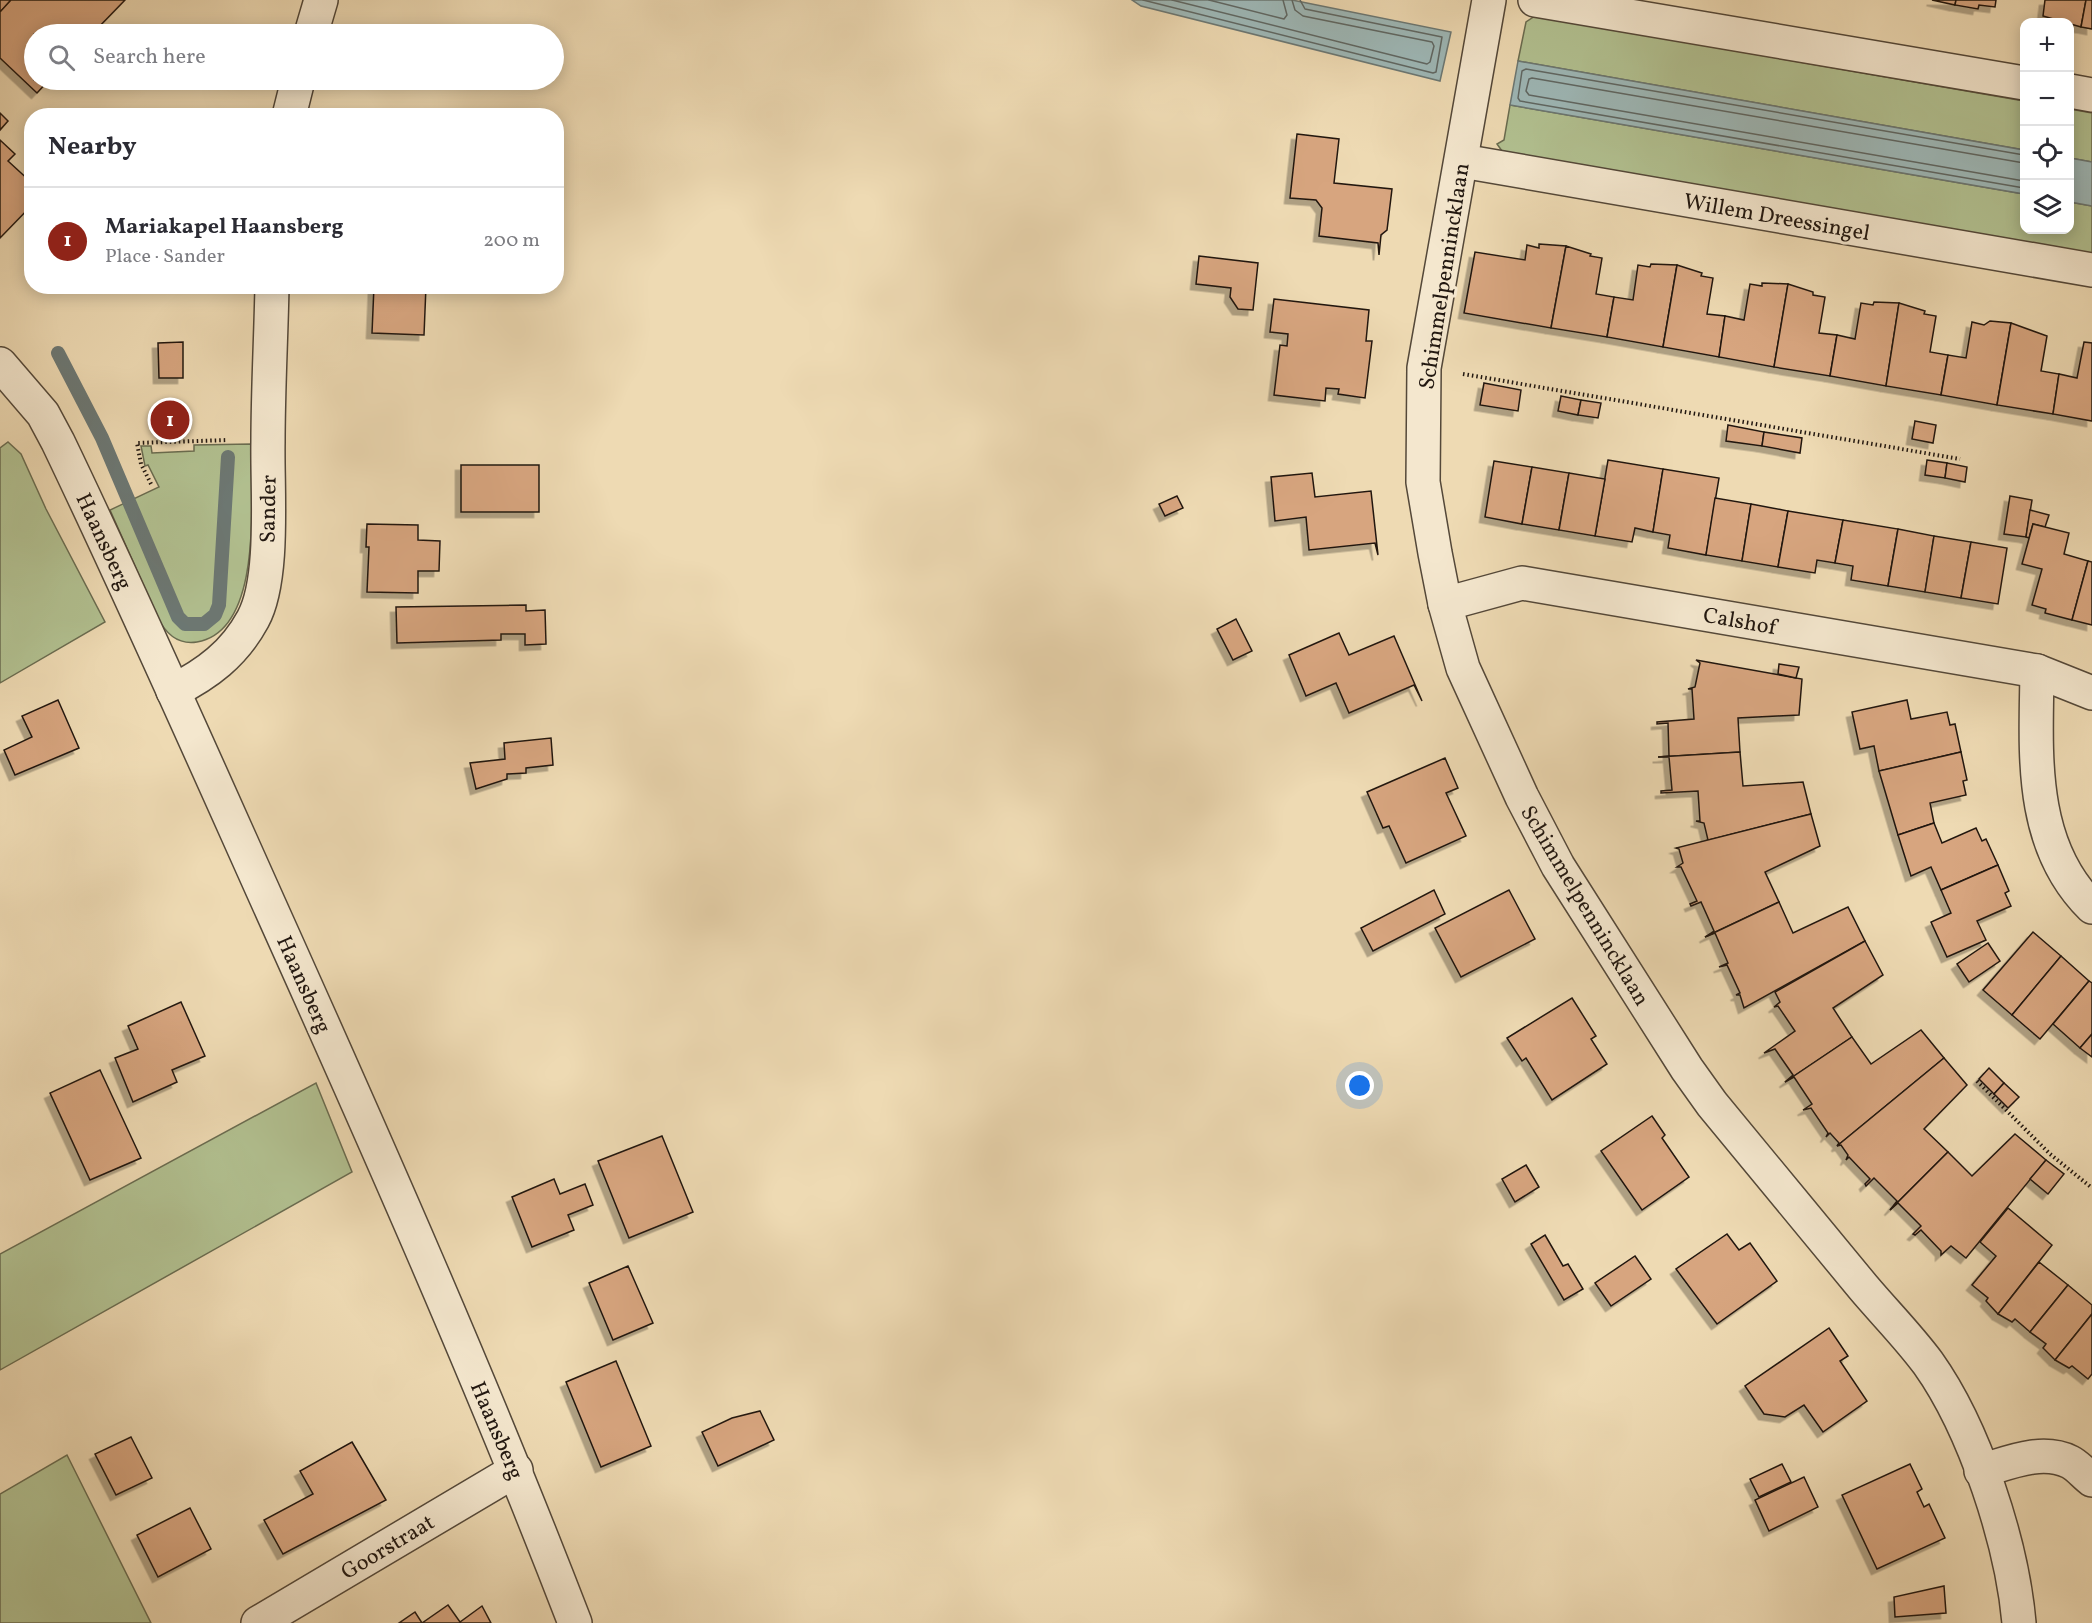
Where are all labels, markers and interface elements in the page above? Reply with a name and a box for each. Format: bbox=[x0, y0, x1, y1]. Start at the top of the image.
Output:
map controls bbox=[2020, 18, 2074, 234]
button: + bbox=[2020, 18, 2074, 72]
search box bbox=[24, 24, 564, 90]
icon: search bbox=[45, 41, 78, 74]
text: Search here bbox=[93, 42, 206, 73]
button: − bbox=[2020, 72, 2074, 126]
button: locate bbox=[2020, 126, 2074, 180]
text: Nearby bbox=[48, 129, 137, 165]
street label: Schimmelpennincklaan bbox=[1412, 161, 1479, 392]
button: layers bbox=[2020, 180, 2074, 234]
street label: Willem Dreessingel bbox=[1681, 187, 1872, 250]
text: Mariakapel Haansberg bbox=[105, 212, 344, 243]
text: 1 bbox=[63, 227, 72, 255]
text: 200 m bbox=[483, 227, 540, 255]
text: Place · Sander bbox=[105, 243, 225, 271]
pin: 1 bbox=[150, 398, 190, 442]
street label: Sander bbox=[253, 475, 286, 543]
street label: Haansberg bbox=[67, 488, 139, 596]
street label: Calshof bbox=[1701, 601, 1781, 645]
street label: Schimmelpennincklaan bbox=[1512, 800, 1656, 1012]
street label: Haansberg bbox=[267, 931, 338, 1039]
your location bbox=[1345, 1071, 1374, 1100]
street label: Haansberg bbox=[461, 1377, 530, 1485]
street label: Goorstraat bbox=[336, 1508, 441, 1588]

